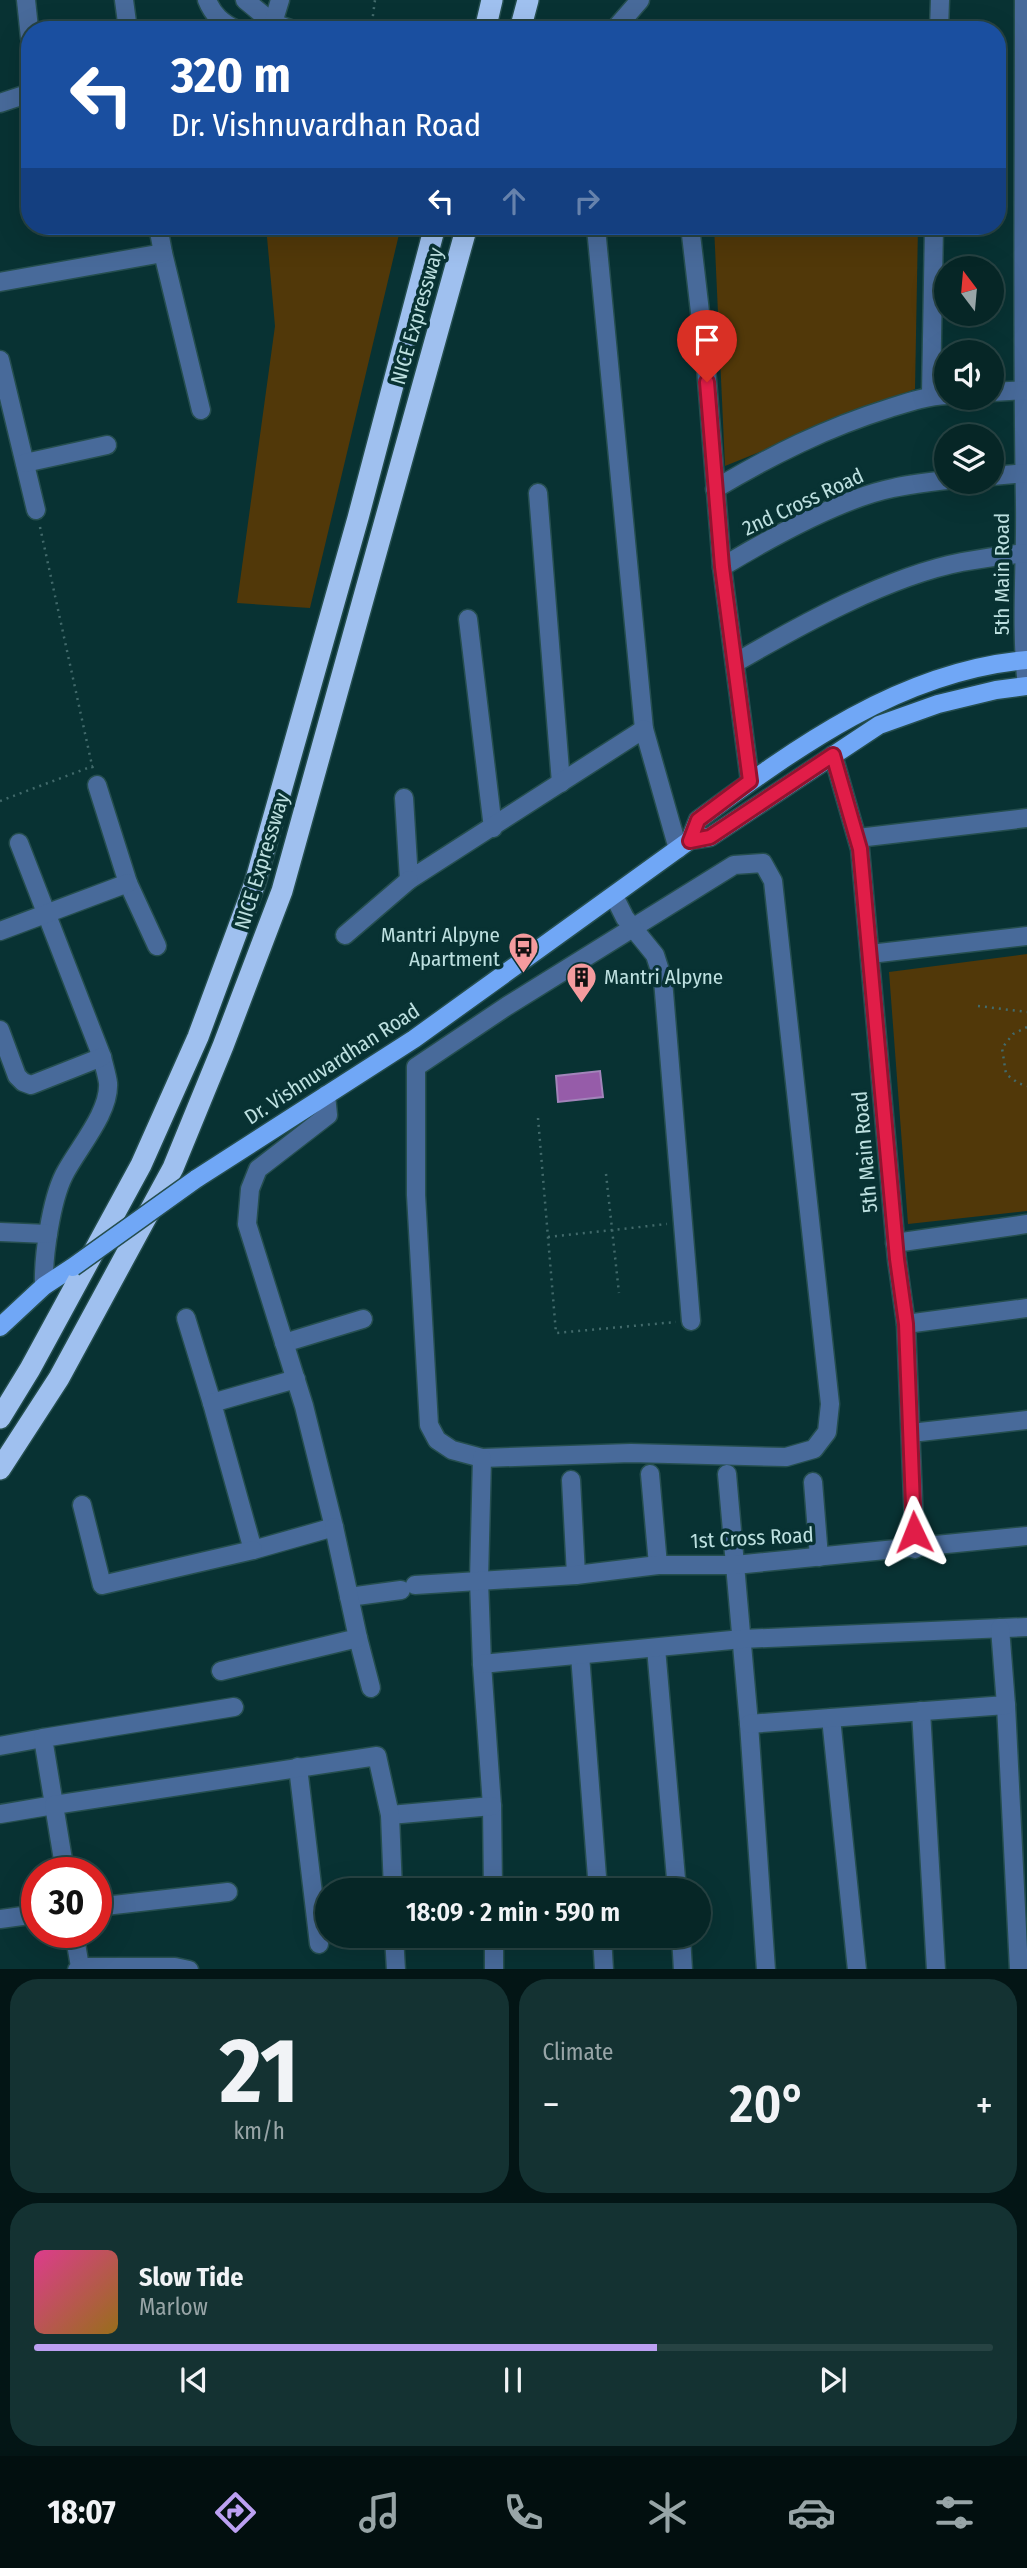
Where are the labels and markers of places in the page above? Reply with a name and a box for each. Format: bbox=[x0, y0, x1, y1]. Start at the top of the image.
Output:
pin bbox=[677, 310, 737, 382]
place label: Mantri Alpyne Apartment bbox=[381, 922, 500, 972]
bus stop icon: Mantri Alpyne Apartment bbox=[506, 930, 540, 974]
building icon: Mantri Alpyne bbox=[564, 960, 598, 1004]
place label: Mantri Alpyne bbox=[604, 964, 723, 990]

